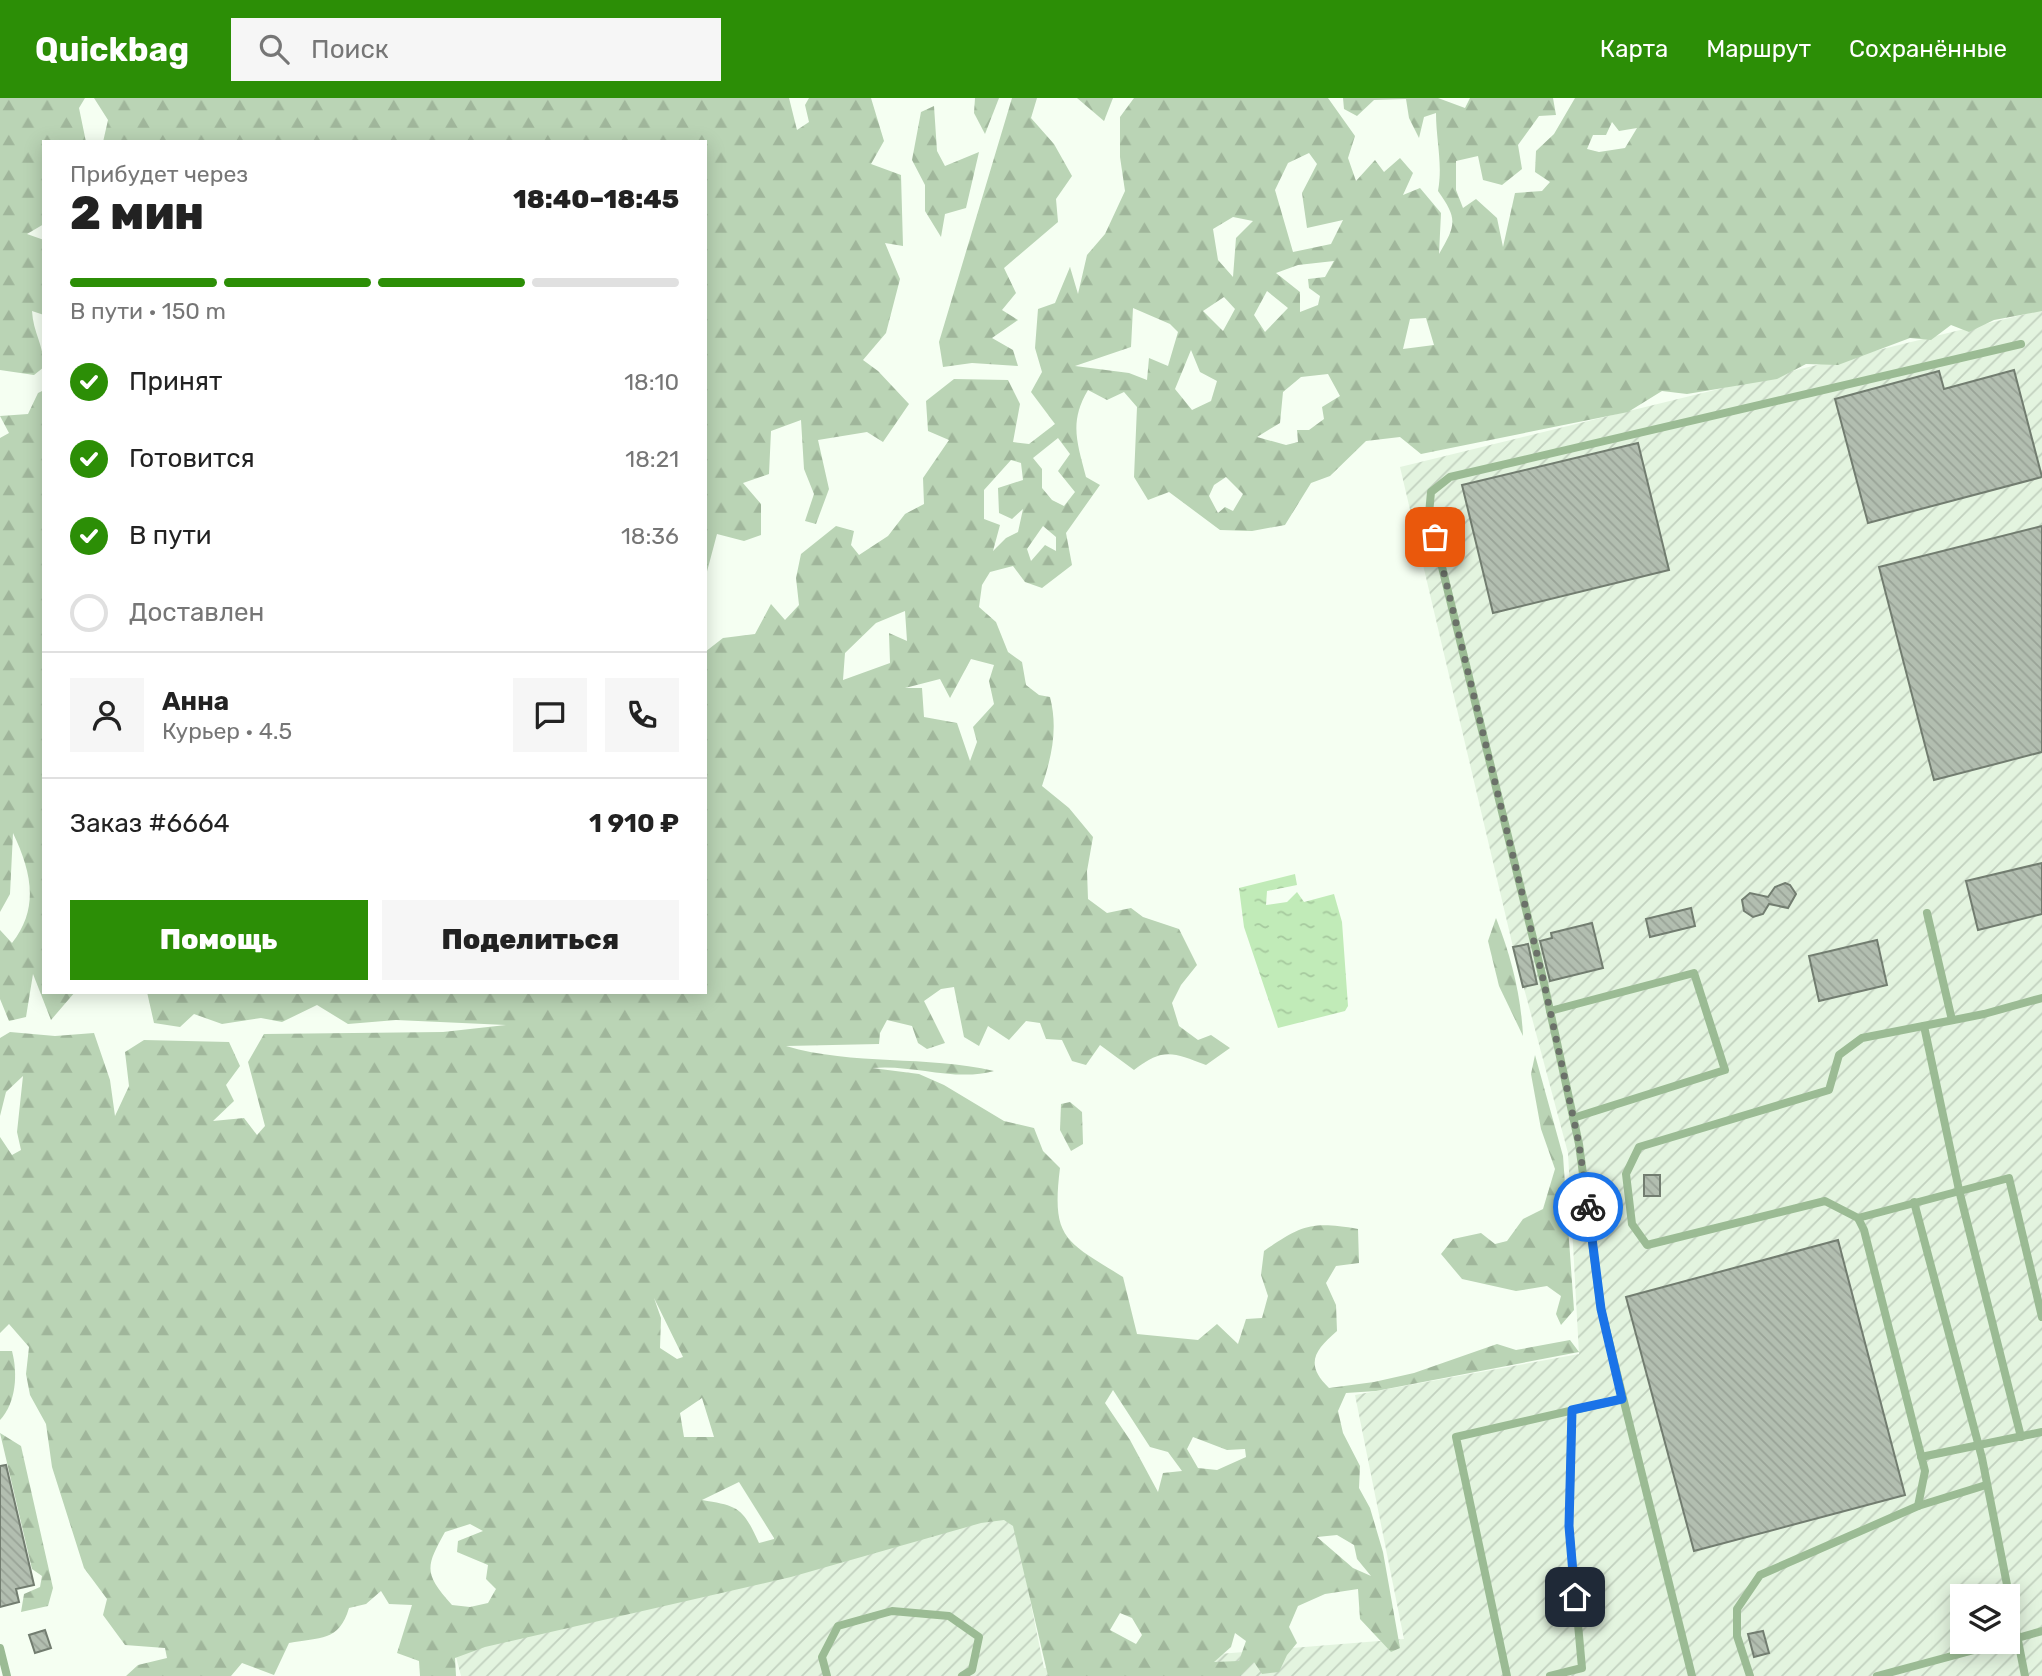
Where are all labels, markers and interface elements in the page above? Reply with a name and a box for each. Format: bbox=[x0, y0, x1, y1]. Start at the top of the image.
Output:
search box bbox=[231, 18, 721, 81]
text: Quickbag bbox=[35, 30, 189, 69]
icon: search bbox=[255, 30, 293, 68]
text: Поиск bbox=[311, 34, 389, 65]
text: Карта bbox=[1600, 35, 1668, 63]
text: Маршрут bbox=[1706, 35, 1811, 63]
text: Сохранённые bbox=[1849, 35, 2007, 63]
text: Прибудет через bbox=[70, 160, 248, 188]
text: 18:40–18:45 bbox=[513, 184, 679, 215]
text: 2 мин bbox=[70, 186, 204, 241]
text: В пути · 150 m bbox=[70, 297, 226, 325]
icon: check bbox=[70, 363, 108, 401]
text: Принят bbox=[129, 366, 222, 397]
text: 18:10 bbox=[624, 368, 679, 396]
icon: check bbox=[70, 440, 108, 478]
text: Готовится bbox=[129, 443, 255, 474]
text: 18:21 bbox=[625, 445, 679, 473]
pin bbox=[1405, 507, 1465, 567]
icon: check bbox=[70, 517, 108, 555]
icon: bag bbox=[1416, 518, 1454, 556]
text: В пути bbox=[129, 520, 212, 551]
text: 18:36 bbox=[621, 522, 679, 550]
text: Доставлен bbox=[129, 597, 264, 628]
button: person bbox=[70, 678, 144, 752]
button: chat bbox=[513, 678, 587, 752]
button: phone bbox=[605, 678, 679, 752]
text: Анна bbox=[162, 686, 229, 717]
text: Курьер · 4.5 bbox=[162, 717, 292, 745]
text: Заказ #6664 bbox=[70, 808, 230, 839]
text: 1 910 ₽ bbox=[589, 808, 679, 839]
button: Помощь bbox=[70, 900, 368, 980]
button: Поделиться bbox=[382, 900, 679, 980]
courier bbox=[1553, 1172, 1623, 1242]
icon: bike bbox=[1569, 1188, 1607, 1226]
pin bbox=[1545, 1567, 1605, 1627]
icon: home bbox=[1556, 1578, 1594, 1616]
map controls bbox=[1950, 1584, 2020, 1654]
button: layers bbox=[1950, 1584, 2020, 1654]

